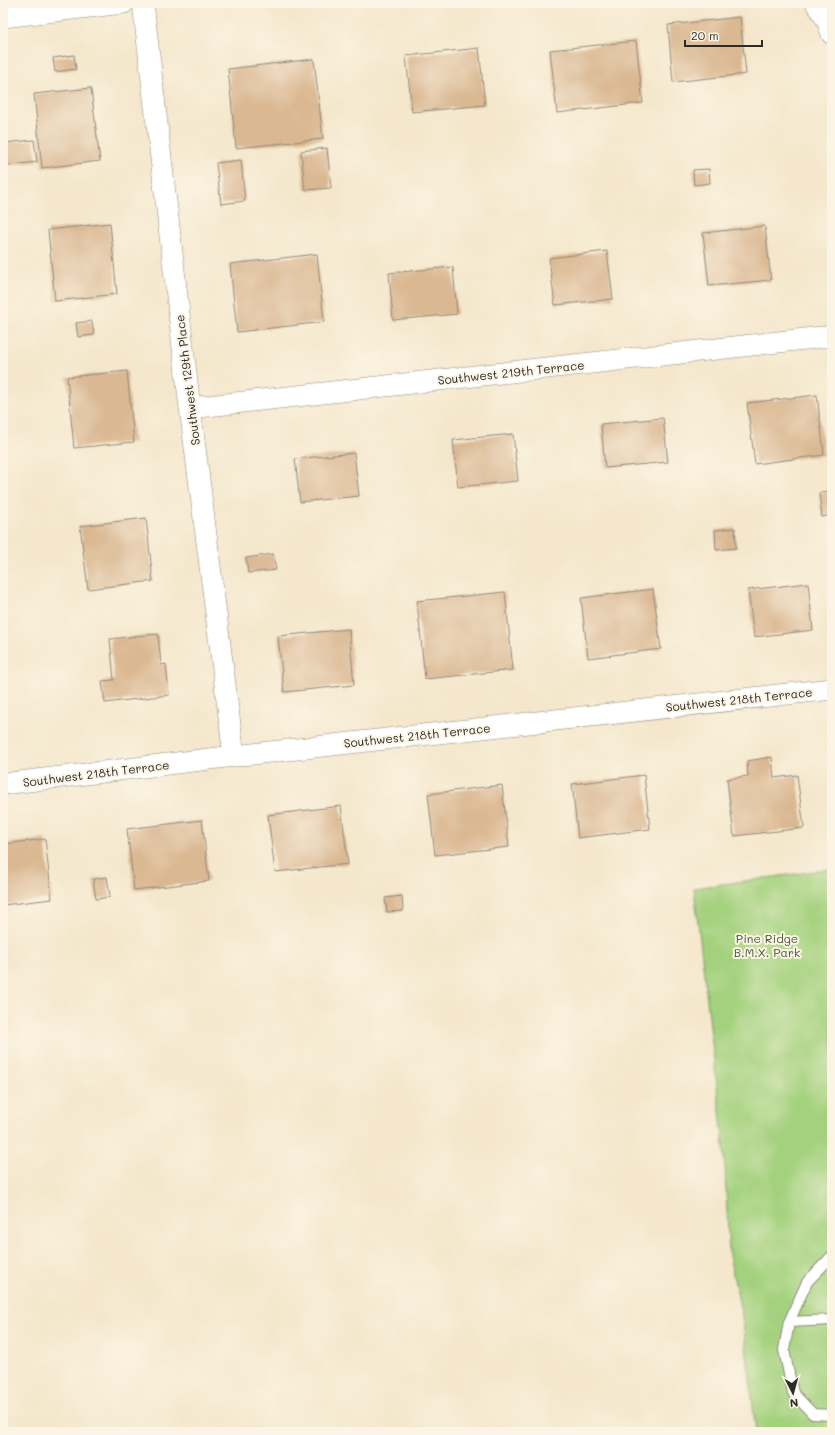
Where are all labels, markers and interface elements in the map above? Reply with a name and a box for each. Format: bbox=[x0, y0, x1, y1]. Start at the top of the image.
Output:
scale bar bbox=[685, 22, 762, 48]
text: 20 m bbox=[691, 27, 719, 43]
street label: Southwest 129th Place bbox=[171, 314, 203, 446]
street label: Southwest 219th Terrace bbox=[437, 356, 585, 388]
street label: Southwest 218th Terrace bbox=[665, 683, 813, 715]
street label: Southwest 218th Terrace bbox=[343, 719, 491, 751]
street label: Southwest 218th Terrace bbox=[22, 756, 170, 790]
park label: Pine Ridge B.M.X. Park bbox=[734, 930, 800, 960]
north arrow bbox=[773, 1373, 813, 1413]
text: N bbox=[789, 1396, 799, 1411]

